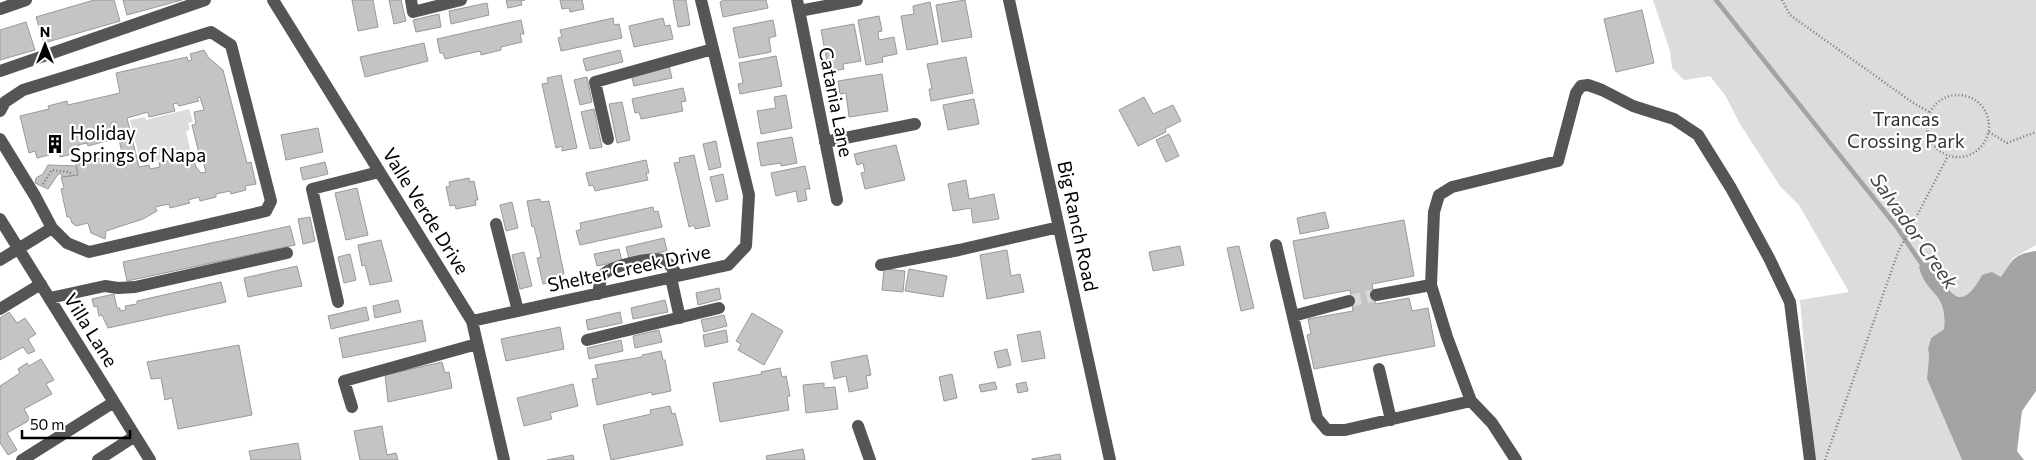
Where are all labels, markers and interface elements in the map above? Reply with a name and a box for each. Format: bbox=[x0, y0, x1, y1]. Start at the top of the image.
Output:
north arrow bbox=[20, 20, 70, 70]
text: N bbox=[40, 23, 50, 40]
street label: Catania Lane bbox=[815, 45, 858, 159]
park label: Trancas Crossing Park bbox=[1847, 107, 1965, 152]
place label: Holiday Springs of Napa bbox=[70, 121, 206, 166]
building icon: Holiday Springs of Napa bbox=[44, 133, 66, 155]
street label: Valle Verde Drive bbox=[378, 143, 475, 278]
street label: Big Ranch Road bbox=[1053, 159, 1104, 293]
water label: Salvador Creek bbox=[1866, 168, 1964, 294]
street label: Shelter Creek Drive bbox=[545, 239, 712, 296]
street label: Villa Lane bbox=[60, 288, 123, 371]
scale bar bbox=[22, 408, 130, 440]
text: 50 m bbox=[30, 415, 64, 433]

